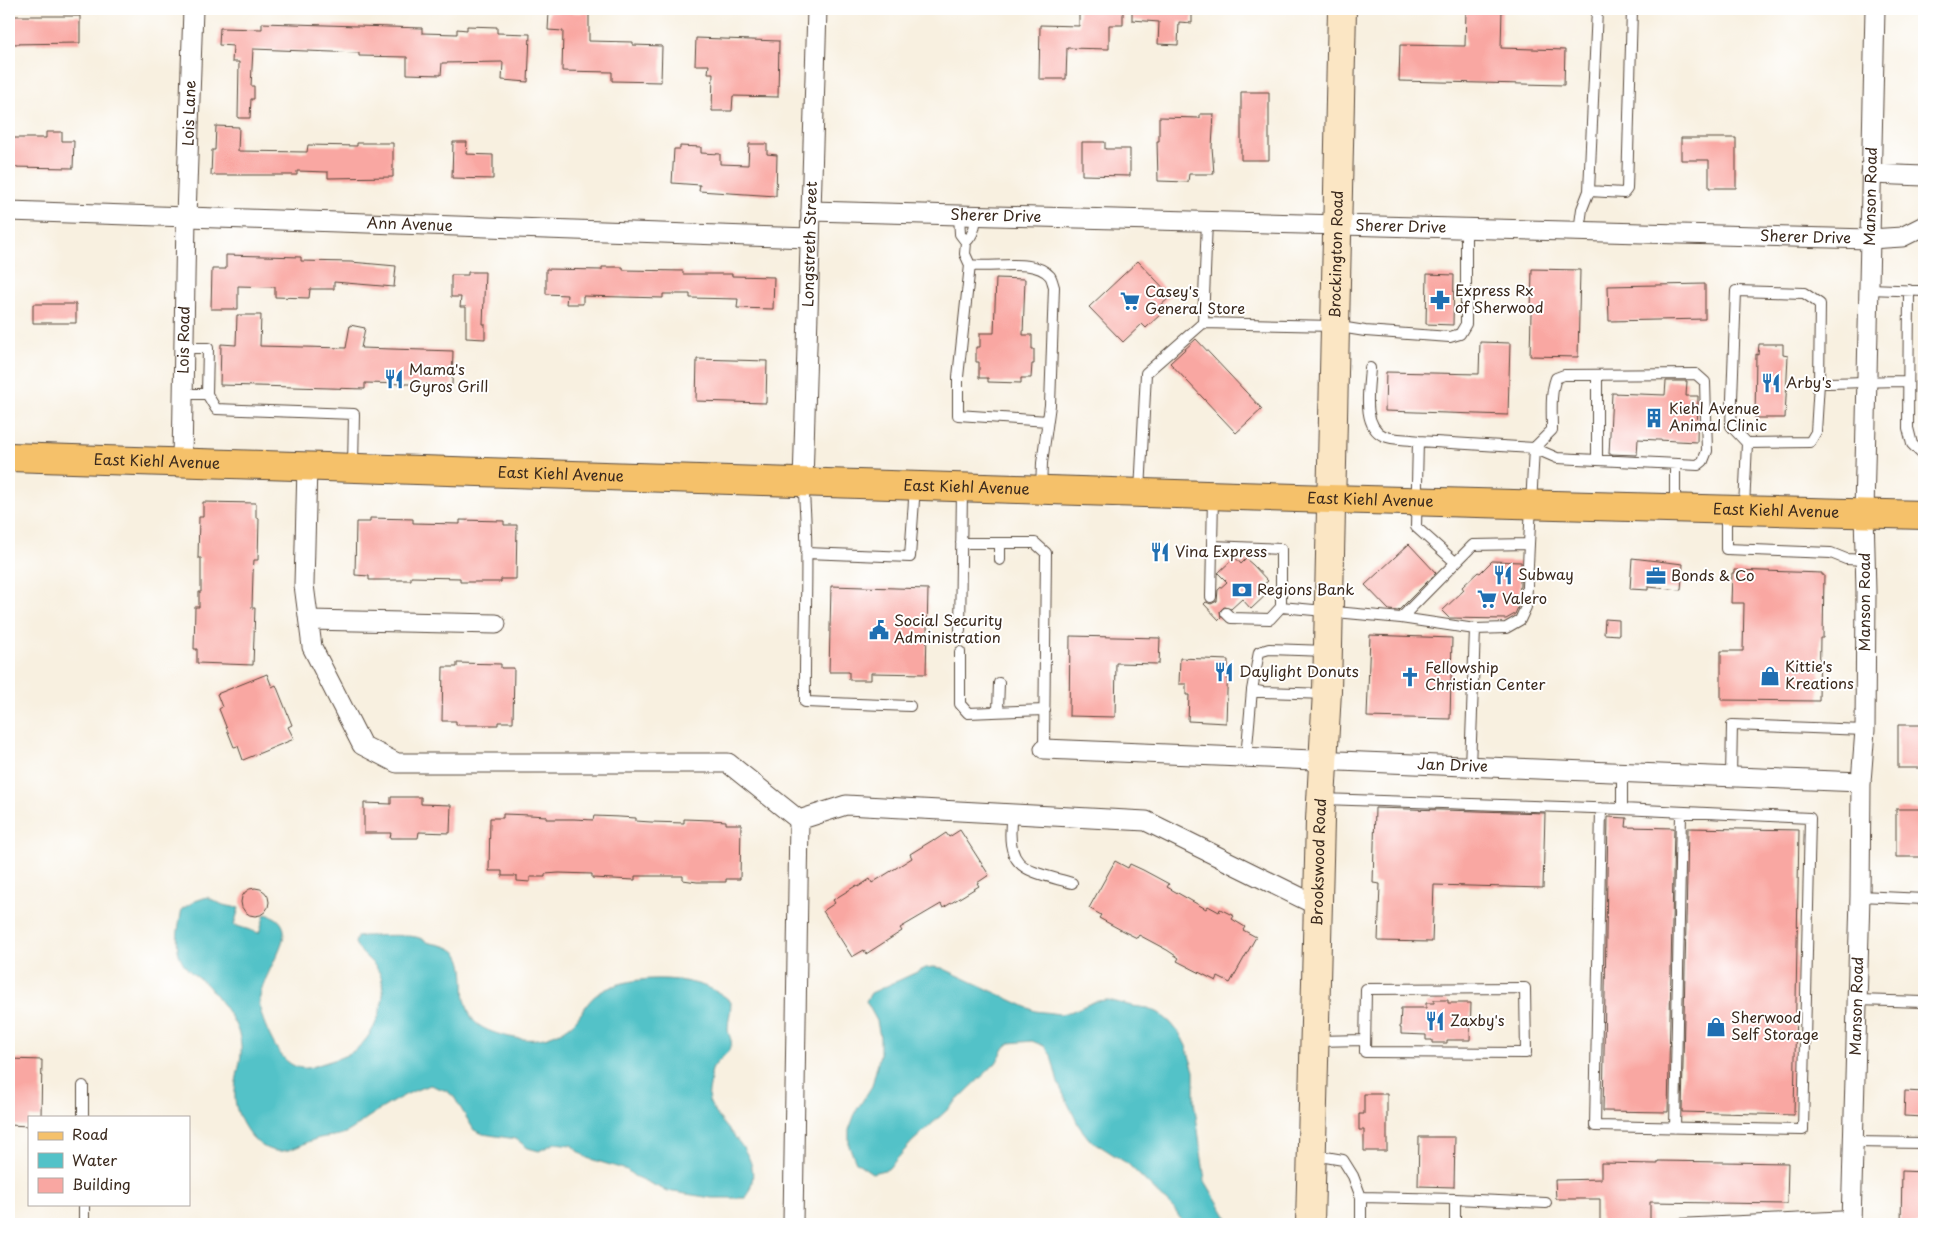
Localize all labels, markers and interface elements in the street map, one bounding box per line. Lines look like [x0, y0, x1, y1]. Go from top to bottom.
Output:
street label: Lois Lane [175, 80, 201, 146]
street label: Manson Road [1857, 147, 1882, 246]
street label: Longstreth Street [795, 181, 822, 307]
street label: Brockington Road [1322, 190, 1348, 319]
street label: Sherer Drive [950, 202, 1042, 227]
street label: Ann Avenue [366, 210, 453, 236]
street label: Sherer Drive [1355, 212, 1447, 238]
street label: Sherer Drive [1760, 223, 1852, 248]
place label: Express Rx of Sherwood [1455, 278, 1544, 318]
place label: Casey's General Store [1145, 279, 1245, 319]
pharmacy icon: Express Rx of Sherwood [1429, 289, 1451, 311]
supermarket icon: Casey's General Store [1119, 290, 1141, 312]
street label: Lois Road [170, 306, 195, 374]
place label: Mama's Gyros Grill [409, 357, 488, 397]
restaurant icon: Mama's Gyros Grill [383, 368, 405, 390]
place label: Arby's [1786, 370, 1832, 393]
restaurant icon: Arby's [1760, 372, 1782, 394]
place label: Kiehl Avenue Animal Clinic [1669, 396, 1767, 436]
building icon: Kiehl Avenue Animal Clinic [1643, 407, 1665, 429]
street label: East Kiehl Avenue [93, 447, 220, 474]
street label: East Kiehl Avenue [497, 460, 624, 487]
street label: East Kiehl Avenue [903, 472, 1030, 499]
street label: East Kiehl Avenue [1307, 485, 1434, 512]
street label: East Kiehl Avenue [1713, 496, 1840, 523]
place label: Vina Express [1175, 539, 1267, 562]
restaurant icon: Vina Express [1149, 541, 1171, 563]
street label: Manson Road [1852, 553, 1875, 651]
place label: Subway [1518, 562, 1574, 585]
place label: Bonds & Co [1671, 563, 1755, 586]
restaurant icon: Subway [1492, 564, 1514, 586]
office icon: Bonds & Co [1645, 565, 1667, 587]
place label: Regions Bank [1257, 577, 1354, 600]
bank icon: Regions Bank [1231, 579, 1253, 601]
place label: Valero [1502, 586, 1547, 609]
supermarket icon: Valero [1476, 588, 1498, 610]
place label: Social Security Administration [894, 608, 1003, 648]
public building icon: Social Security Administration [868, 619, 890, 641]
place label: Kittie's Kreations [1785, 654, 1854, 694]
place label: Fellowship Christian Center [1425, 655, 1545, 695]
place label: Daylight Donuts [1239, 659, 1359, 682]
restaurant icon: Daylight Donuts [1213, 661, 1235, 683]
shop icon: Kittie's Kreations [1759, 665, 1781, 687]
church icon: Fellowship Christian Center [1399, 666, 1421, 688]
street label: Jan Drive [1417, 751, 1489, 777]
street label: Brookswood Road [1304, 797, 1331, 926]
street label: Manson Road [1843, 956, 1868, 1056]
place label: Sherwood Self Storage [1731, 1005, 1819, 1045]
place label: Zaxby's [1450, 1008, 1505, 1031]
restaurant icon: Zaxby's [1424, 1010, 1446, 1032]
shop icon: Sherwood Self Storage [1705, 1016, 1727, 1038]
legend [28, 1116, 190, 1206]
text: Road [72, 1122, 108, 1145]
text: Water [72, 1148, 117, 1171]
text: Building [72, 1172, 131, 1195]

